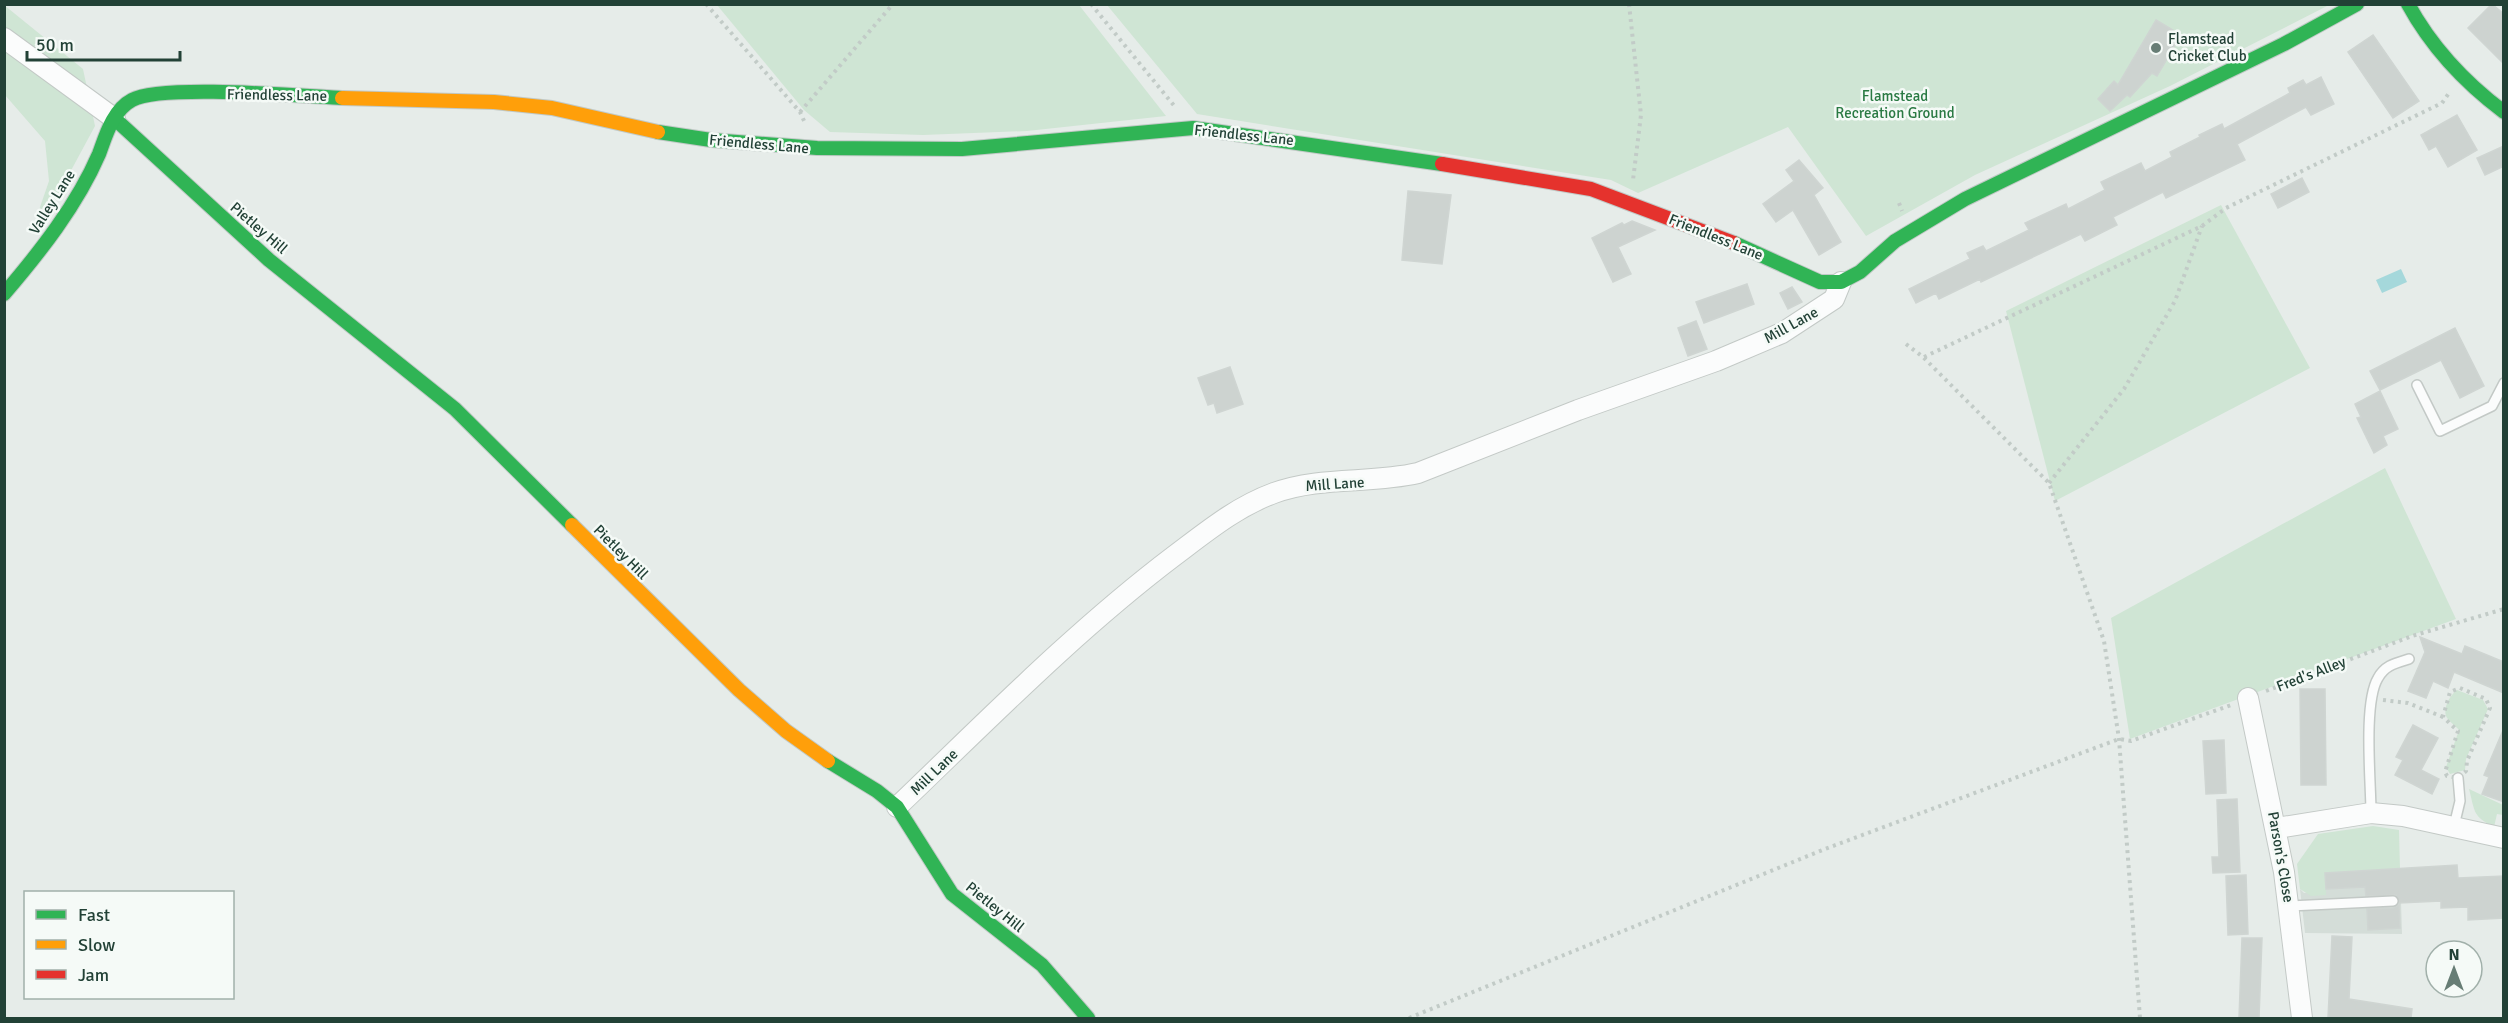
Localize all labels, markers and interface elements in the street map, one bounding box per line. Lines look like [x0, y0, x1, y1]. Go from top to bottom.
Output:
scale bar [27, 24, 180, 62]
place label: Flamstead Cricket Club [2168, 30, 2247, 65]
text: 50 m [36, 34, 74, 56]
marker: Flamstead Cricket Club [2149, 41, 2163, 55]
street label: Friendless Lane [227, 85, 327, 105]
park label: Flamstead Recreation Ground [1835, 87, 1955, 122]
street label: Friendless Lane [1193, 121, 1295, 149]
street label: Friendless Lane [708, 131, 810, 157]
street label: Valley Lane [25, 166, 79, 238]
street label: Pietley Hill [227, 198, 291, 258]
street label: Friendless Lane [1666, 210, 1766, 264]
street label: Mill Lane [1761, 303, 1821, 347]
street label: Mill Lane [1305, 473, 1365, 495]
street label: Pietley Hill [590, 521, 652, 583]
street label: Fred's Alley [2274, 653, 2348, 695]
street label: Mill Lane [906, 745, 962, 799]
street label: Parson's Close [2264, 810, 2298, 904]
street label: Pietley Hill [962, 878, 1028, 936]
legend [24, 891, 234, 999]
text: Fast [78, 904, 110, 926]
text: Slow [78, 934, 115, 956]
north arrow [2424, 939, 2484, 999]
text: N [2448, 945, 2460, 965]
text: Jam [78, 964, 109, 986]

